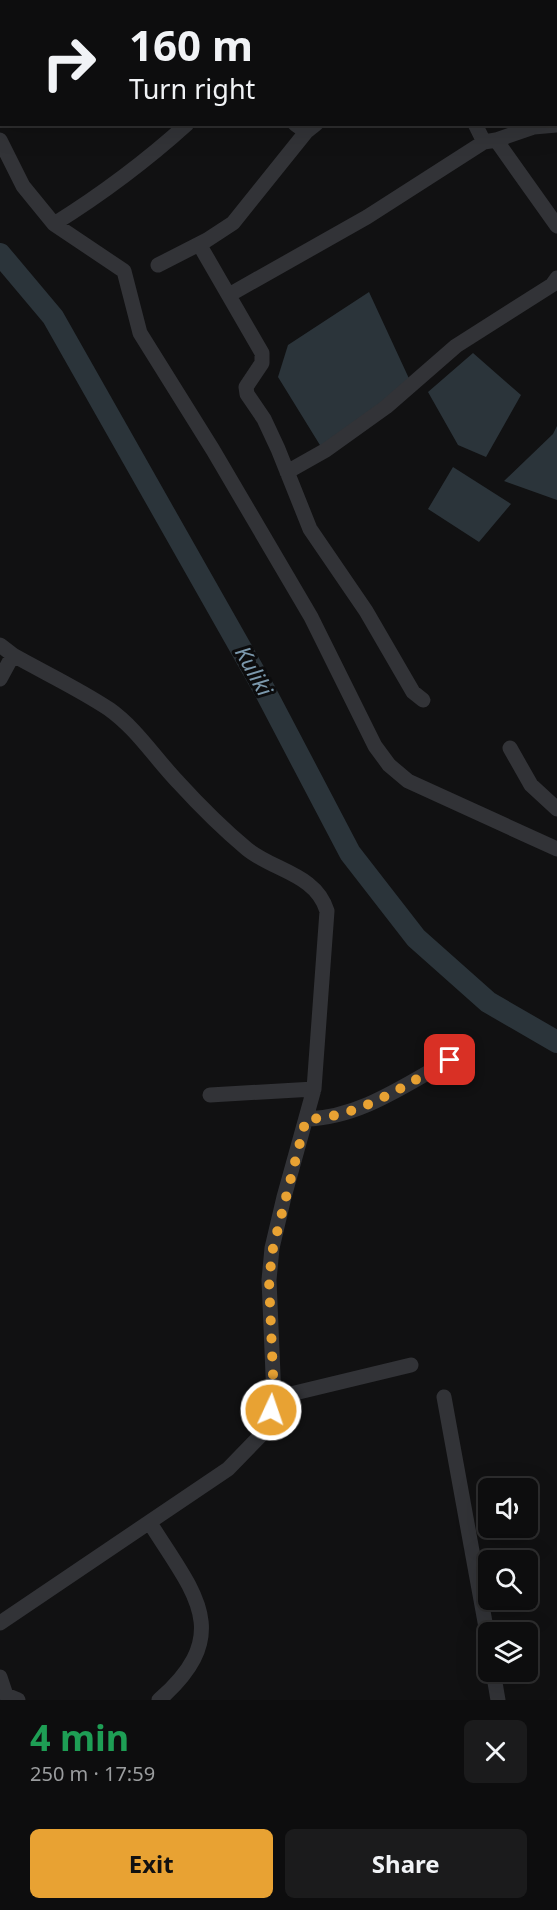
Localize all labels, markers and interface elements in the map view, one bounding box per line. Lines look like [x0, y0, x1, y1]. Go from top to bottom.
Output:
text: 160 m [129, 16, 253, 73]
icon: right [30, 24, 108, 102]
text: Turn right [129, 70, 255, 107]
water label: Kuliki [229, 640, 281, 701]
pin [424, 1034, 475, 1085]
icon: arrive [433, 1043, 466, 1076]
position arrow [239, 1378, 303, 1442]
map controls [478, 1478, 538, 1682]
button: sound [478, 1478, 538, 1538]
button: search [478, 1550, 538, 1610]
button: layers [478, 1622, 538, 1682]
text: 4 min [30, 1713, 129, 1762]
button: close [464, 1720, 527, 1783]
text: 250 m · 17:59 [30, 1760, 155, 1787]
button: Exit [30, 1829, 273, 1898]
button: Share [285, 1829, 527, 1898]

